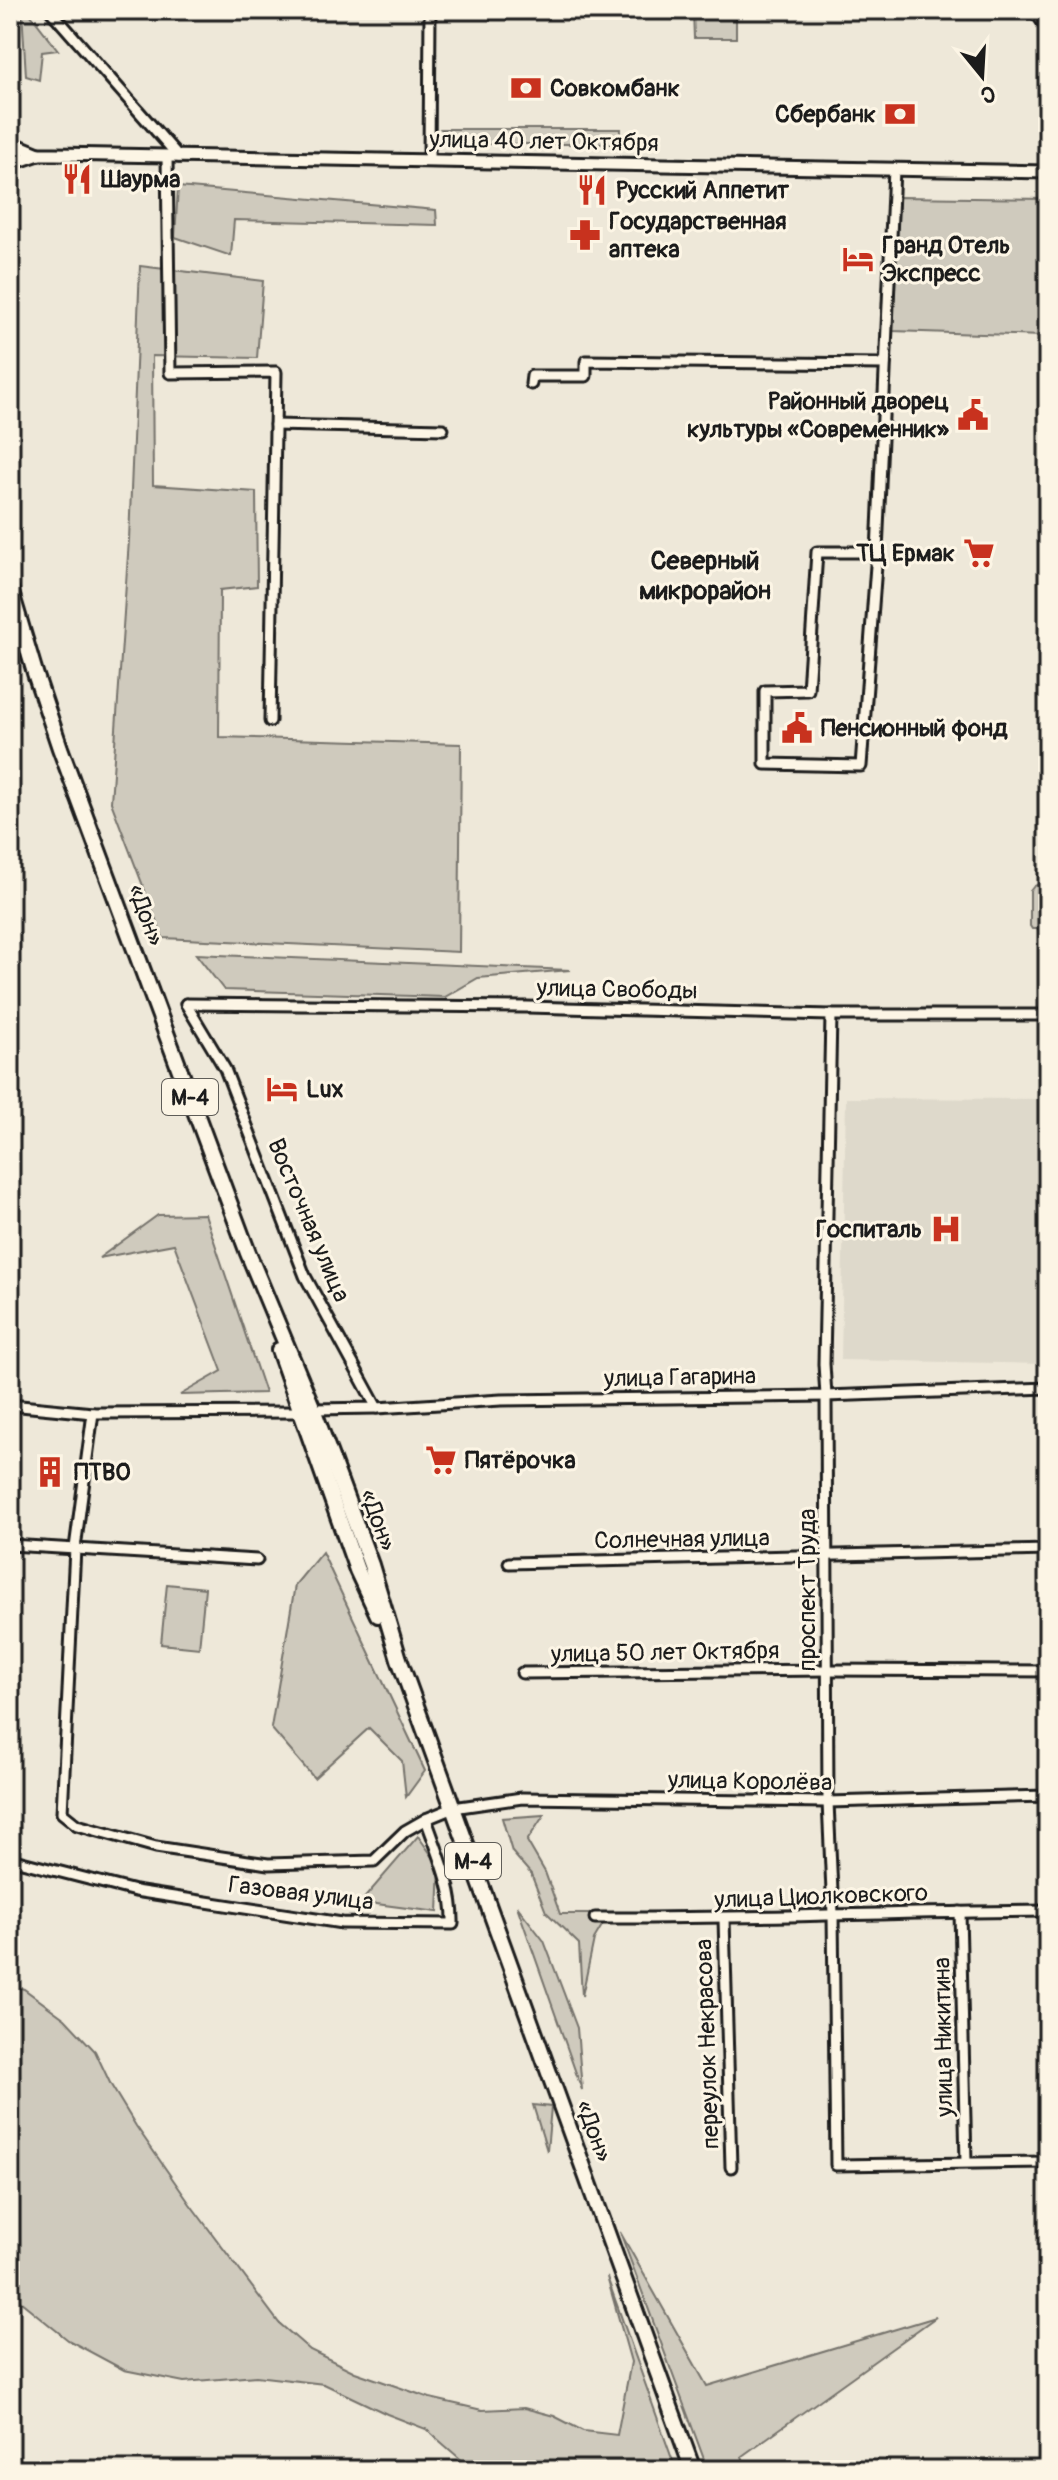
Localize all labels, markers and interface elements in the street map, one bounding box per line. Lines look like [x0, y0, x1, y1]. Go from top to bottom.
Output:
north arrow [942, 36, 1022, 116]
bank icon: Совкомбанк [509, 71, 543, 105]
place label: Совкомбанк [550, 74, 680, 103]
text: С [977, 79, 999, 110]
bank icon: Сбербанк [883, 97, 917, 131]
place label: Сбербанк [775, 100, 876, 129]
street label: улица 40 лет Октября [428, 125, 659, 158]
restaurant icon: Шаурма [60, 162, 94, 196]
place label: Шаурма [100, 165, 180, 194]
restaurant icon: Русский Аппетит [575, 173, 609, 207]
place label: Русский Аппетит [616, 176, 790, 205]
place label: Государственная аптека [609, 207, 786, 264]
pharmacy icon: Государственная аптека [568, 218, 602, 252]
place label: Гранд Отель Экспресс [882, 231, 1010, 288]
hotel icon: Гранд Отель Экспресс [841, 242, 875, 276]
place label: Районный дворец культуры «Современник» [687, 387, 950, 444]
public building icon: Районный дворец культуры «Современник» [956, 398, 990, 432]
supermarket icon: ТЦ Ермак [962, 536, 996, 570]
place label: ТЦ Ермак [855, 539, 955, 568]
district label: Северный микрорайон [639, 545, 771, 607]
public building icon: Пенсионный фонд [780, 711, 814, 745]
place label: Пенсионный фонд [821, 714, 1008, 743]
street label: «Дон» [121, 880, 170, 950]
street label: улица Свободы [535, 974, 698, 1005]
hotel icon: Lux [265, 1072, 299, 1106]
place label: Lux [306, 1075, 344, 1104]
road number: М-4 [162, 1079, 218, 1115]
street label: Восточная улица [261, 1134, 356, 1306]
hospital icon: Госпиталь [929, 1212, 963, 1246]
place label: Госпиталь [816, 1215, 922, 1244]
street label: улица Гагарина [603, 1362, 756, 1393]
supermarket icon: Пятёрочка [424, 1443, 458, 1477]
place label: Пятёрочка [465, 1446, 576, 1475]
building icon: ПТВО [33, 1455, 67, 1489]
place label: ПТВО [74, 1458, 131, 1487]
street label: «Дон» [353, 1485, 402, 1555]
street label: проспект Труда [793, 1509, 822, 1671]
street label: Солнечная улица [594, 1523, 770, 1556]
street label: улица 50 лет Октября [549, 1636, 780, 1669]
street label: улица Королёва [667, 1766, 832, 1797]
road number: М-4 [445, 1843, 501, 1879]
street label: Газовая улица [227, 1870, 375, 1917]
street label: улица Циолковского [713, 1878, 928, 1915]
street label: переулок Некрасова [689, 1938, 726, 2150]
street label: улица Никитина [928, 1957, 959, 2118]
street label: «Дон» [569, 2096, 618, 2166]

